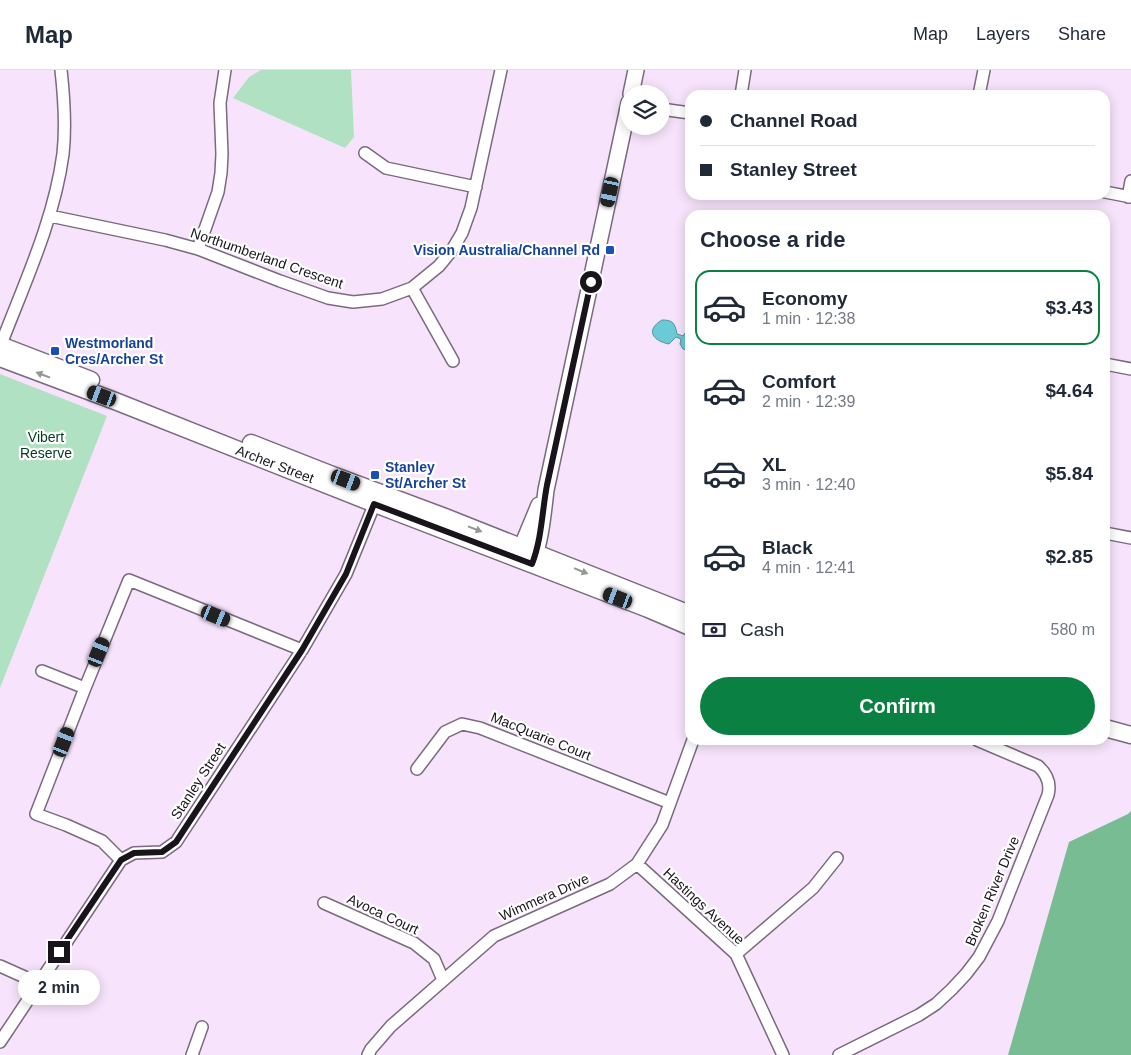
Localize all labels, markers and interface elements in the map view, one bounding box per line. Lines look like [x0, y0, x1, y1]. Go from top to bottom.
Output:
text: Map [25, 21, 73, 48]
text: Map [913, 24, 948, 44]
text: Layers [976, 24, 1030, 44]
text: Share [1058, 24, 1106, 44]
map controls [620, 85, 670, 135]
button: layers [620, 85, 670, 135]
text: Channel Road [730, 110, 858, 131]
text: Stanley Street [730, 159, 857, 180]
car [599, 176, 620, 208]
street label: Northumberland Crescent [189, 224, 345, 292]
text: Choose a ride [700, 227, 845, 252]
place label: Vision Australia/Channel Rd [413, 242, 600, 258]
marker: Vision Australia/Channel Rd [604, 244, 616, 256]
route start [580, 271, 602, 293]
icon: car [702, 285, 747, 330]
text: Economy [762, 288, 848, 309]
text: $3.43 [1045, 297, 1093, 318]
text: 1 min · 12:38 [762, 310, 855, 327]
place label: Westmorland Cres/Archer St [65, 335, 163, 367]
marker: Westmorland Cres/Archer St [49, 345, 61, 357]
icon: car [702, 368, 747, 413]
one-way arrow [35, 370, 50, 378]
text: Comfort [762, 371, 836, 392]
text: $4.64 [1045, 380, 1093, 401]
car [85, 384, 118, 408]
text: 2 min · 12:39 [762, 393, 855, 410]
park label: Vibert Reserve [20, 429, 72, 461]
street label: Archer Street [234, 442, 316, 486]
icon: car [702, 451, 747, 496]
text: XL [762, 454, 786, 475]
place label: Stanley St/Archer St [385, 459, 466, 491]
text: $5.84 [1045, 463, 1093, 484]
car [329, 468, 362, 492]
marker: Stanley St/Archer St [369, 469, 381, 481]
text: 3 min · 12:40 [762, 476, 855, 493]
one-way arrow [468, 525, 483, 533]
icon: car [702, 534, 747, 579]
text: Black [762, 537, 813, 558]
text: $2.85 [1045, 546, 1093, 567]
text: 4 min · 12:41 [762, 559, 855, 576]
one-way arrow [574, 567, 589, 575]
car [601, 586, 634, 610]
car [199, 603, 232, 629]
icon: cash [700, 616, 728, 644]
text: Cash [740, 619, 784, 640]
text: 580 m [1051, 621, 1095, 638]
car [86, 635, 111, 669]
button: Confirm [700, 677, 1095, 735]
street label: MacQuarie Court [489, 709, 594, 763]
car [51, 725, 76, 759]
street label: Stanley Street [167, 740, 229, 822]
street label: Broken River Drive [962, 834, 1022, 948]
street label: Hastings Avenue [660, 864, 748, 948]
street label: Wimmera Drive [497, 870, 591, 924]
street label: Avoca Court [345, 891, 421, 938]
route end [48, 941, 70, 963]
callout: 2 min [18, 970, 100, 1004]
text: 2 min [38, 979, 80, 996]

